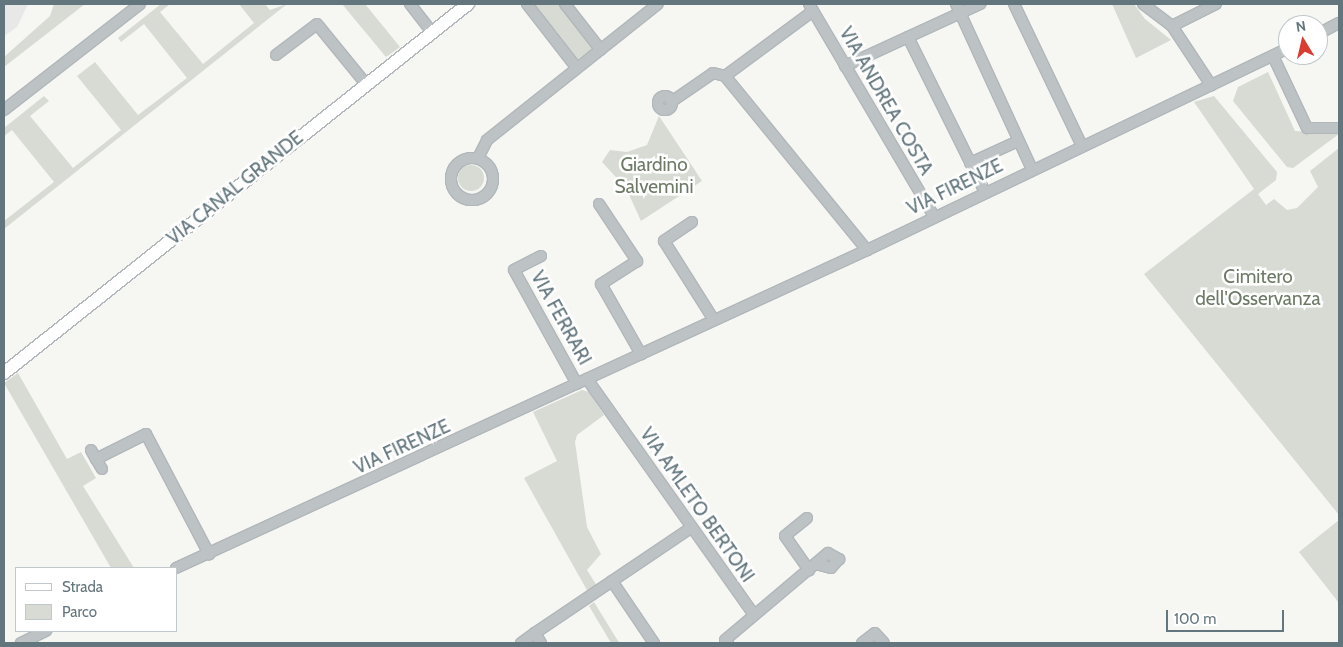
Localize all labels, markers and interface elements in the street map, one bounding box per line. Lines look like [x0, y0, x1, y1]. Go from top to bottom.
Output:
north arrow [1278, 15, 1328, 65]
text: N [1295, 17, 1307, 36]
street label: VIA ANDREA COSTA [834, 23, 938, 179]
street label: VIA CANAL GRANDE [162, 126, 308, 250]
park label: Giardino Salvemini [615, 154, 693, 198]
street label: VIA FIRENZE [903, 154, 1007, 220]
park label: Cimitero dell'Osservanza [1195, 266, 1321, 310]
street label: VIA FERRARI [526, 267, 596, 369]
street label: VIA FIRENZE [350, 415, 454, 479]
street label: VIA AMLETO BERTONI [635, 423, 759, 587]
legend [15, 567, 178, 632]
text: Strada [62, 578, 103, 596]
scale bar [1168, 600, 1286, 632]
text: Parco [62, 603, 97, 621]
text: 100 m [1174, 610, 1216, 628]

